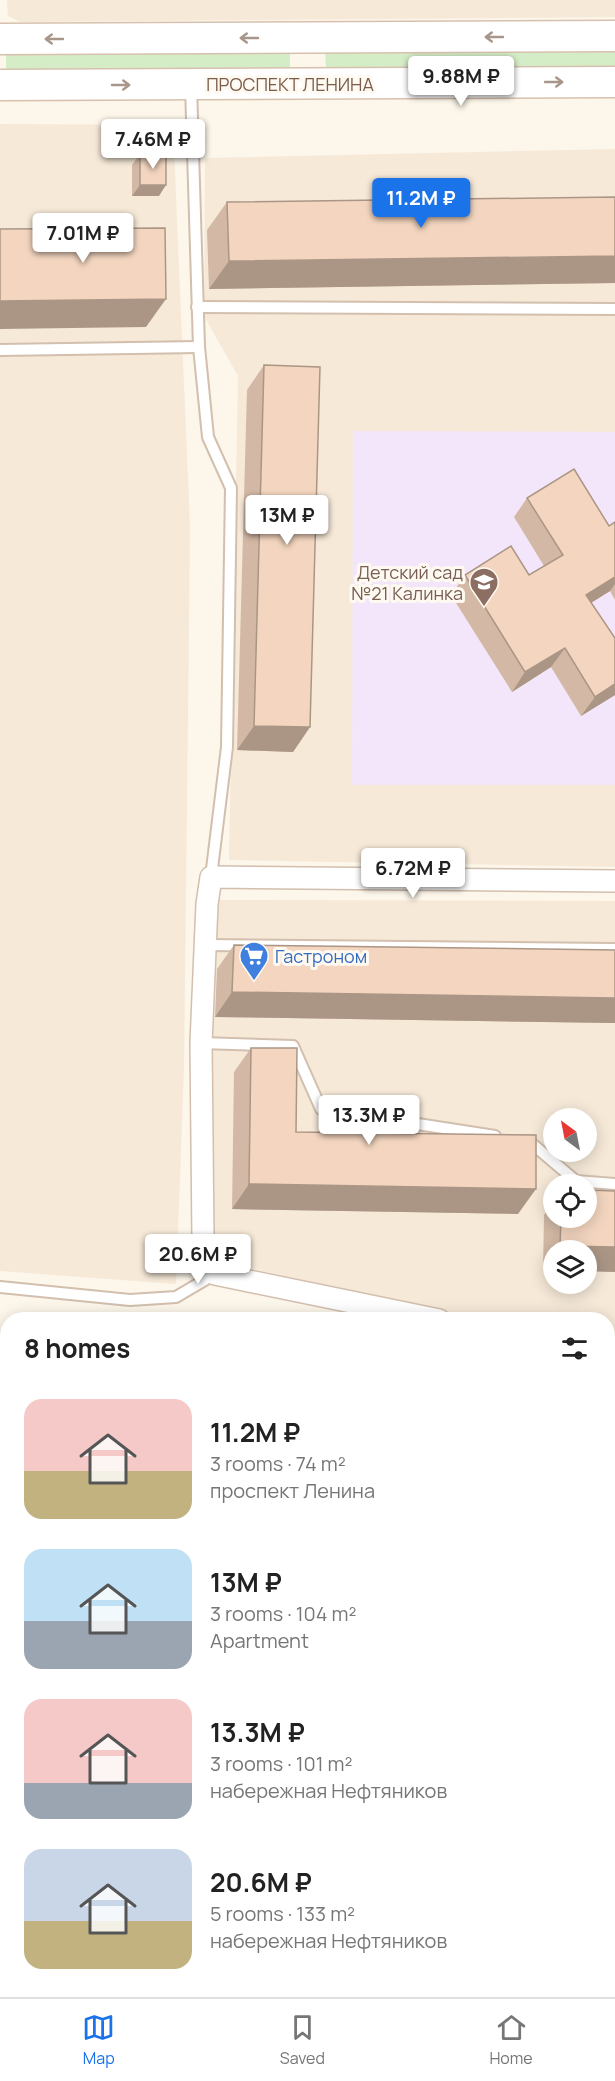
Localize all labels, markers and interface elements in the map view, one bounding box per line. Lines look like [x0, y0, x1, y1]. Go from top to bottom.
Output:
one-way arrow [484, 31, 504, 43]
one-way arrow [240, 32, 260, 44]
one-way arrow [45, 33, 65, 45]
pin: 9.88M ₽ [406, 56, 516, 107]
text: 9.88M ₽ [422, 62, 500, 89]
street label: ПРОСПЕКТ ЛЕНИНА [206, 72, 374, 96]
one-way arrow [543, 76, 563, 88]
one-way arrow [111, 79, 131, 91]
pin: 7.46M ₽ [98, 119, 208, 170]
text: 7.46M ₽ [115, 125, 191, 152]
pin: 11.2M ₽ [366, 178, 476, 229]
text: 11.2M ₽ [386, 184, 456, 211]
pin: 7.01M ₽ [28, 213, 138, 264]
text: 7.01M ₽ [46, 219, 120, 246]
pin: 13M ₽ [245, 495, 329, 546]
text: 13M ₽ [259, 501, 315, 528]
place label: Детский сад №21 Калинка [351, 560, 463, 605]
school or university icon: Детский сад №21 Калинка [468, 566, 500, 608]
pin: 6.72M ₽ [358, 848, 468, 899]
text: 6.72M ₽ [375, 854, 451, 881]
supermarket icon: Гастроном [238, 940, 270, 982]
place label: Гастроном [275, 944, 367, 968]
pin: 13.3M ₽ [314, 1095, 424, 1146]
text: 13.3M ₽ [333, 1101, 405, 1128]
north arrow [543, 1108, 597, 1162]
map controls [543, 1108, 597, 1294]
button: locate [543, 1174, 597, 1228]
pin: 20.6M ₽ [143, 1234, 253, 1285]
text: 20.6M ₽ [159, 1240, 237, 1267]
button: layers [543, 1240, 597, 1294]
text: 8 homes [24, 1330, 130, 1366]
icon: filters [558, 1332, 591, 1365]
text: 11.2M ₽ [210, 1414, 300, 1450]
icon: home [72, 1423, 144, 1495]
text: 3 rooms · 74 m² [210, 1450, 346, 1477]
text: проспект Ленина [210, 1477, 375, 1504]
text: 13M ₽ [210, 1564, 282, 1600]
icon: home [72, 1573, 144, 1645]
text: 3 rooms · 104 m² [210, 1600, 356, 1627]
text: Apartment [210, 1627, 309, 1654]
text: 13.3M ₽ [210, 1714, 305, 1750]
icon: home [72, 1723, 144, 1795]
text: 3 rooms · 101 m² [210, 1750, 352, 1777]
text: набережная Нефтяников [210, 1777, 447, 1804]
text: 20.6M ₽ [210, 1864, 312, 1900]
icon: home [72, 1873, 144, 1945]
text: 5 rooms · 133 m² [210, 1900, 355, 1927]
text: набережная Нефтяников [210, 1927, 447, 1954]
tab: Map [82, 2011, 115, 2069]
tab: Saved [280, 2011, 325, 2069]
tab: Home [489, 2011, 533, 2069]

